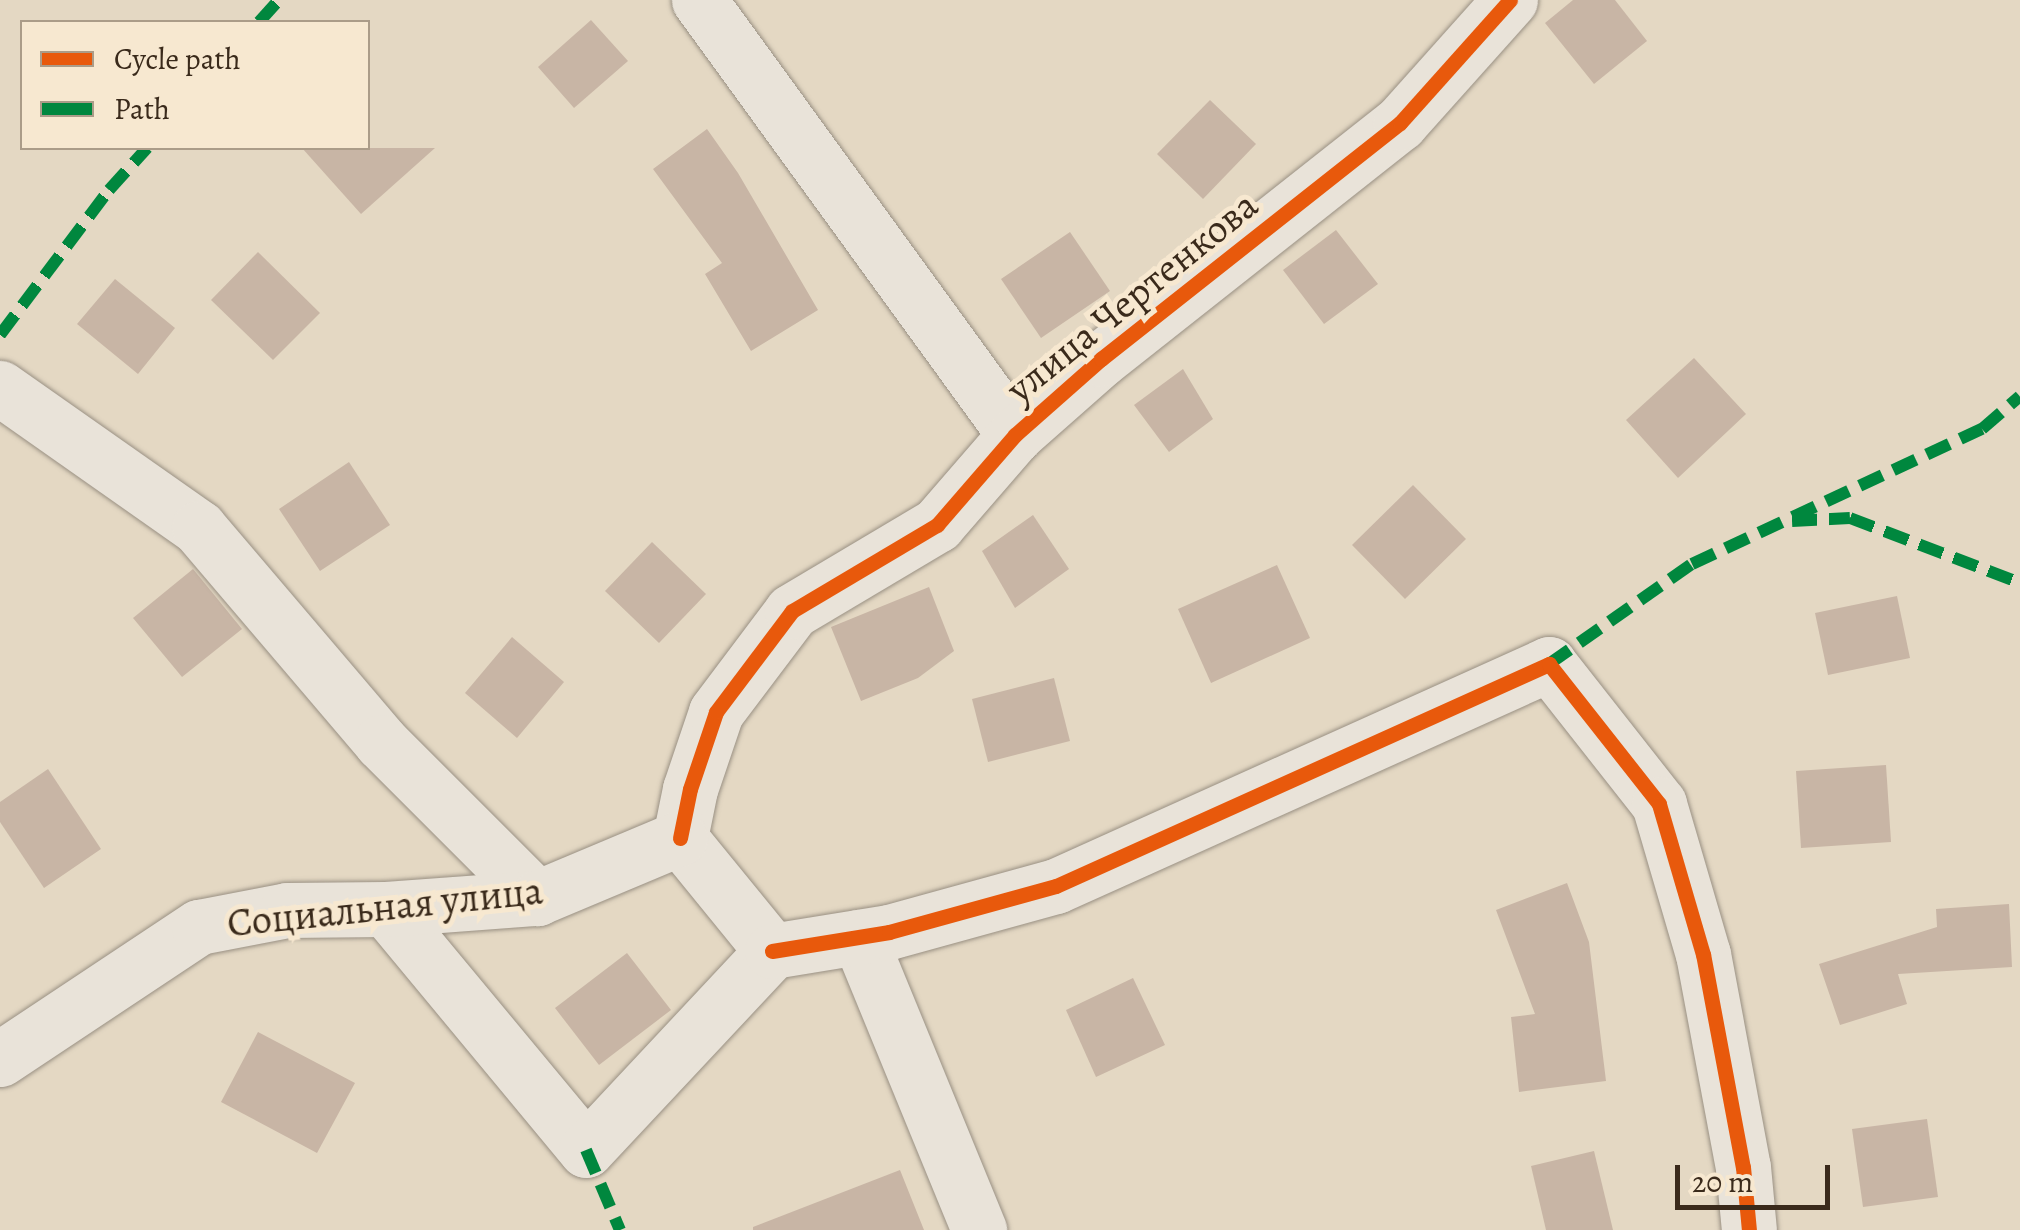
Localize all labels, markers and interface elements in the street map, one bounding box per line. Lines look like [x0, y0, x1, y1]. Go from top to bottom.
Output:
legend [20, 20, 370, 150]
text: Cycle path [114, 39, 241, 79]
text: Path [114, 89, 170, 129]
street label: улица Чертенкова [997, 181, 1267, 413]
street label: Социальная улица [225, 867, 545, 947]
scale bar [1680, 1145, 1835, 1207]
text: 20 m [1692, 1162, 1753, 1202]

